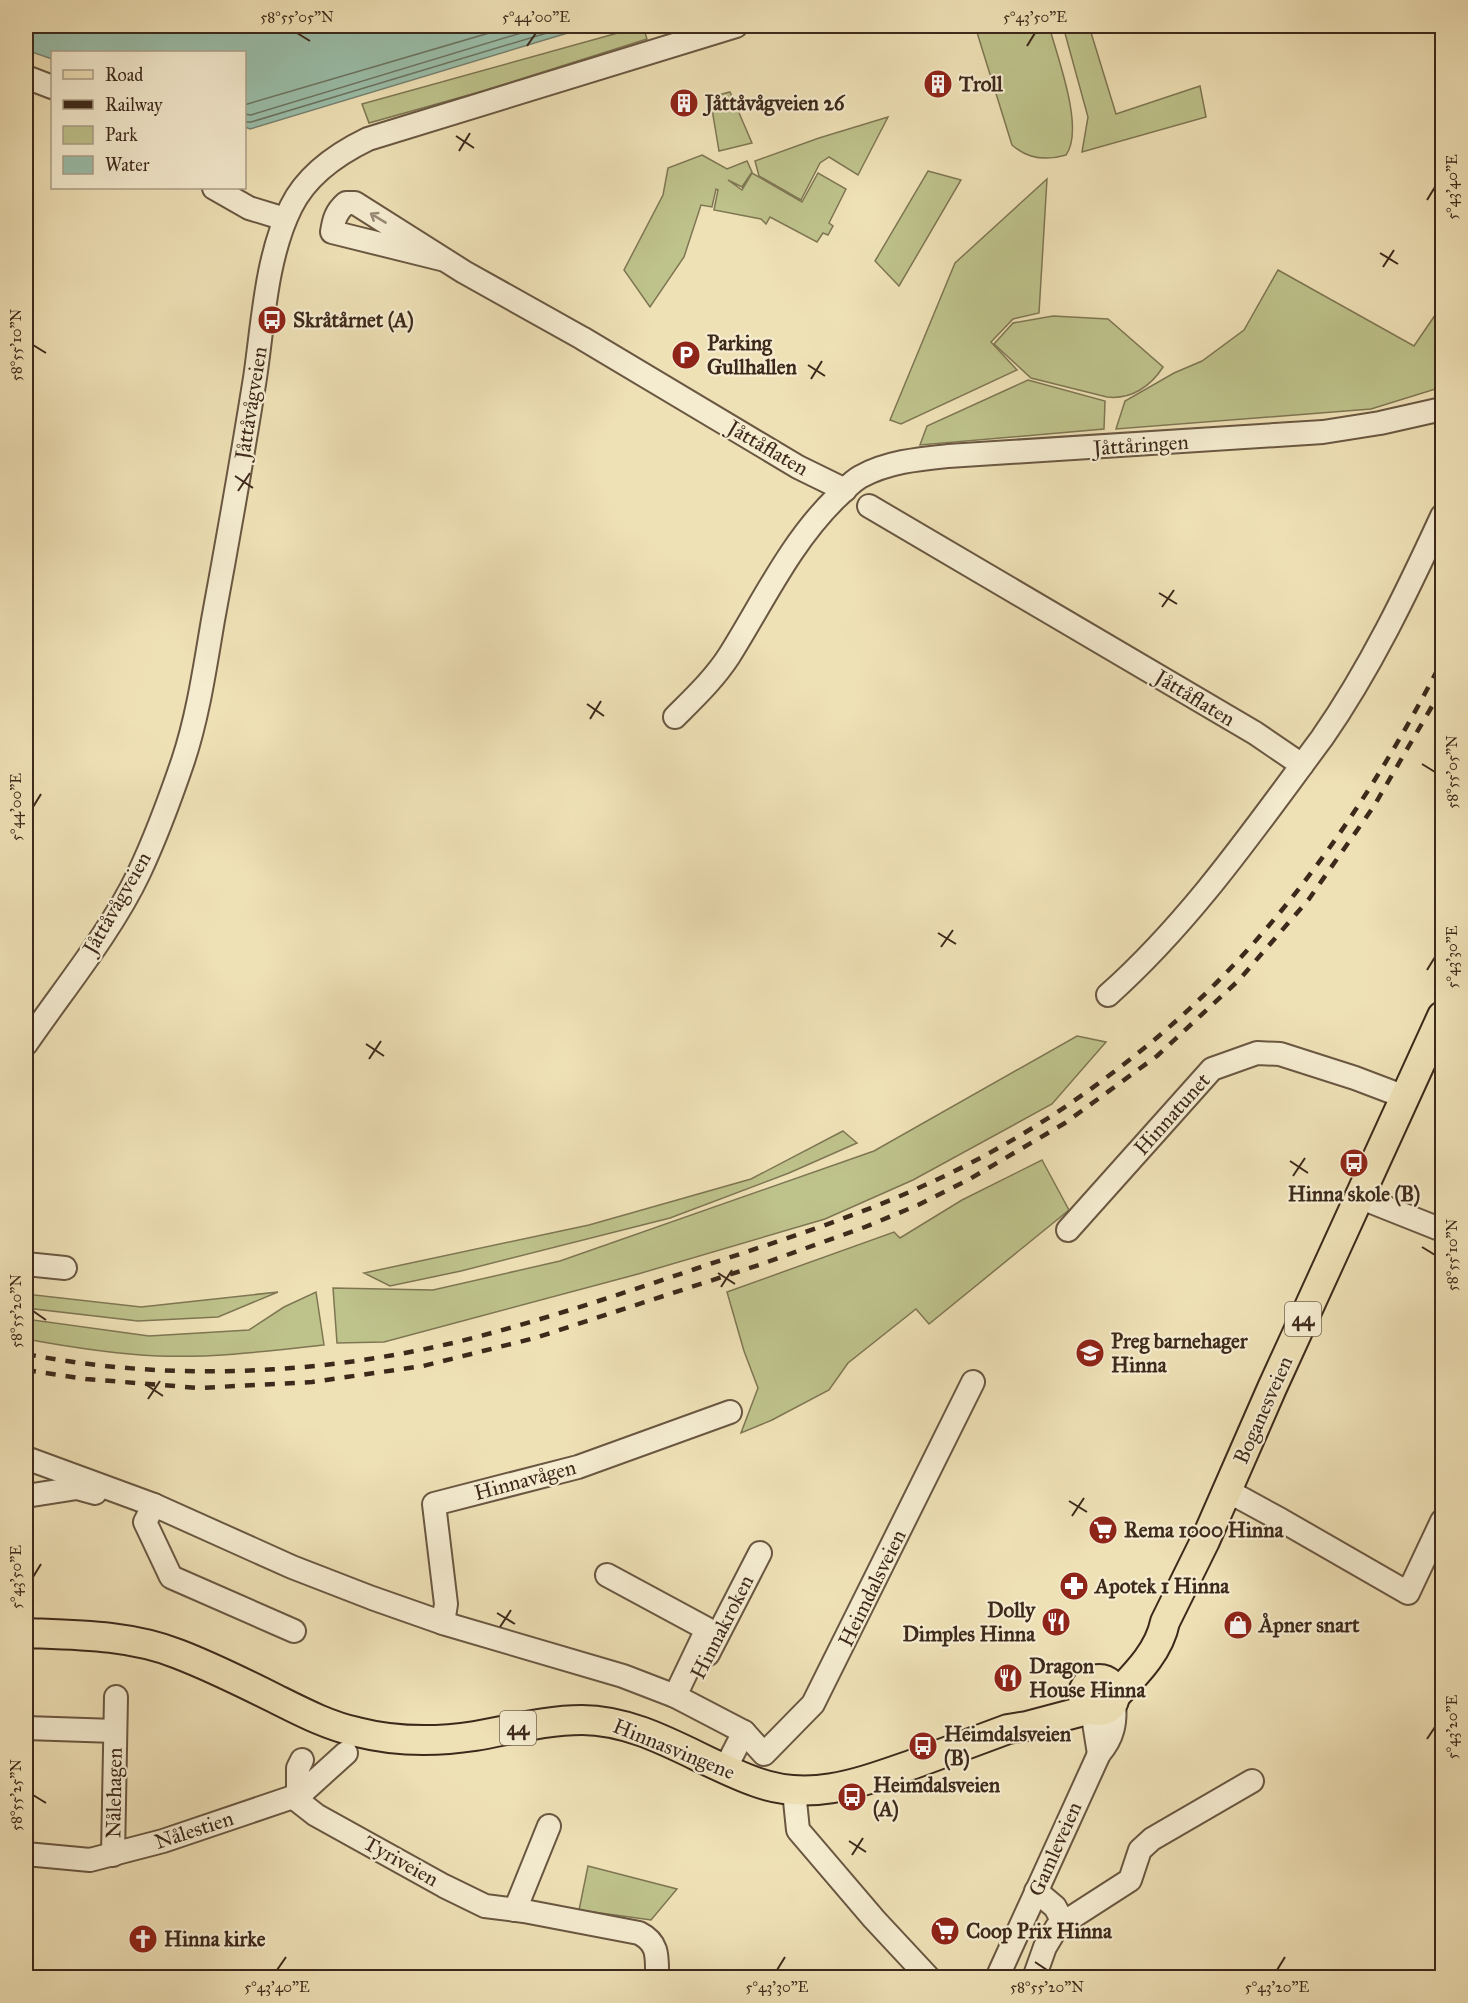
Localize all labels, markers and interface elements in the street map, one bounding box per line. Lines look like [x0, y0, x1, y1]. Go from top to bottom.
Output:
text: 58°55'05"N [260, 8, 334, 26]
text: 5°44'00"E [502, 8, 570, 26]
text: 5°43'50"E [1003, 8, 1067, 26]
legend [51, 51, 246, 189]
text: Road [105, 64, 143, 86]
building icon: Troll [922, 68, 954, 100]
place label: Troll [958, 71, 1004, 97]
building icon: Jåttåvågveien 26 [668, 87, 700, 119]
place label: Jåttåvågveien 26 [702, 90, 846, 117]
text: Railway [105, 94, 163, 116]
text: Park [105, 124, 138, 146]
text: Water [105, 154, 150, 176]
text: 5°43'40"E [1443, 154, 1461, 220]
one-way arrow [370, 211, 387, 223]
bus stop icon: Skråtårnet (A) [256, 304, 288, 336]
place label: Skråtårnet (A) [293, 307, 414, 333]
text: 58°55'10"N [7, 309, 25, 381]
place label: Parking Gullhallen [707, 330, 797, 380]
parking icon: Parking Gullhallen [670, 339, 702, 371]
street label: Jåttåvågveien [229, 345, 273, 463]
street label: Jåttåflaten [721, 414, 813, 481]
street label: Jåttåringen [1090, 429, 1190, 461]
street label: Jåttåflaten [1148, 663, 1240, 732]
text: 58°55'05"N [1443, 735, 1461, 809]
text: 5°44'00"E [7, 773, 25, 841]
street label: Jåttåvågveien [76, 847, 157, 961]
text: 5°43'30"E [1443, 925, 1461, 988]
street label: Hinnatunet [1128, 1067, 1216, 1160]
bus stop icon: Hinna skole (B) [1338, 1147, 1370, 1179]
place label: Hinna skole (B) [1288, 1181, 1420, 1207]
text: 58°55'10"N [1443, 1219, 1461, 1291]
text: 58°55'20"N [7, 1274, 25, 1348]
road number: 44 [1285, 1302, 1321, 1336]
place label: Preg barnehager Hinna [1111, 1328, 1249, 1378]
school or university icon: Preg barnehager Hinna [1074, 1337, 1106, 1369]
street label: Boganesveien [1228, 1352, 1298, 1468]
street label: Hinnavågen [471, 1454, 579, 1506]
supermarket icon: Rema 1000 Hinna [1087, 1514, 1119, 1546]
place label: Rema 1000 Hinna [1124, 1517, 1284, 1543]
street label: Heimdalsveien [832, 1525, 912, 1651]
text: 5°43'50"E [7, 1545, 25, 1609]
pharmacy icon: Apotek 1 Hinna [1058, 1570, 1090, 1602]
street label: Hinnakroken [685, 1571, 759, 1683]
place label: Apotek 1 Hinna [1093, 1573, 1230, 1599]
place label: Dolly Dimples Hinna [903, 1597, 1036, 1647]
restaurant icon: Dolly Dimples Hinna [1040, 1606, 1072, 1638]
shop icon: Åpner snart [1222, 1609, 1254, 1641]
place label: Åpner snart [1257, 1612, 1360, 1638]
place label: Dragon House Hinna [1029, 1653, 1146, 1703]
restaurant icon: Dragon House Hinna [992, 1662, 1024, 1694]
text: 5°43'20"E [1443, 1695, 1461, 1759]
road number: 44 [500, 1711, 536, 1745]
street label: Hinnasvingene [609, 1713, 739, 1785]
place label: Heimdalsveien (B) [944, 1721, 1072, 1771]
bus stop icon: Heimdalsveien (B) [907, 1730, 939, 1762]
street label: Nålehagen [100, 1747, 128, 1839]
text: 58°55'25"N [7, 1759, 25, 1831]
place label: Heimdalsveien (A) [873, 1772, 1001, 1822]
bus stop icon: Heimdalsveien (A) [836, 1781, 868, 1813]
street label: Gamleveien [1023, 1798, 1087, 1900]
street label: Nålestien [151, 1805, 237, 1855]
street label: Tyriveien [359, 1830, 443, 1892]
supermarket icon: Coop Prix Hinna [929, 1915, 961, 1947]
place label: Coop Prix Hinna [966, 1918, 1113, 1944]
church icon: Hinna kirke [127, 1923, 159, 1955]
place label: Hinna kirke [164, 1926, 266, 1952]
text: 5°43'40"E [244, 1978, 310, 1996]
text: 5°43'30"E [746, 1978, 809, 1996]
text: 58°55'20"N [1010, 1978, 1084, 1996]
text: 5°43'20"E [1245, 1978, 1309, 1996]

